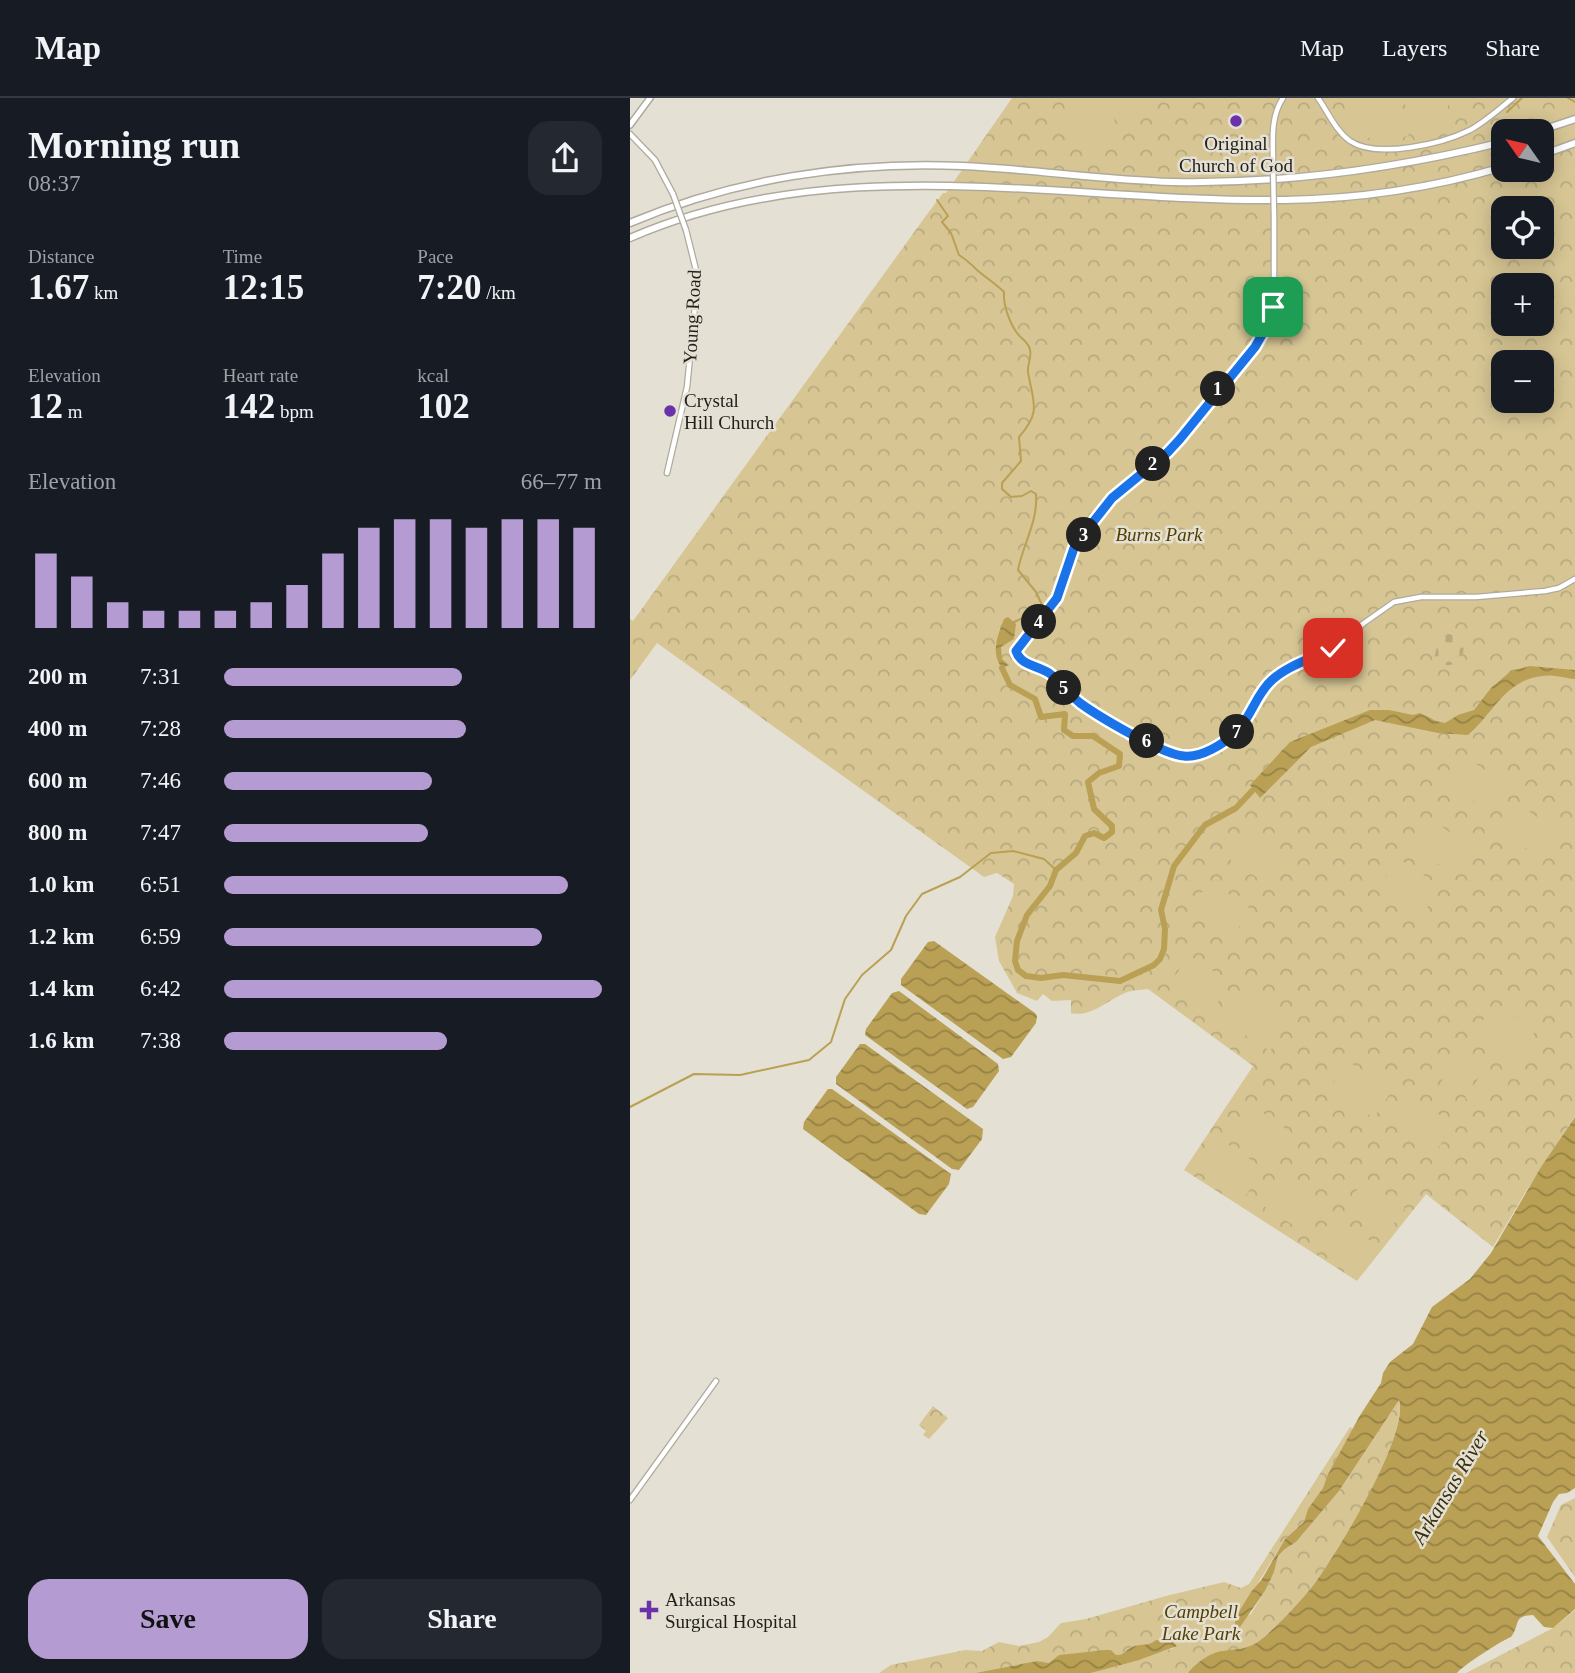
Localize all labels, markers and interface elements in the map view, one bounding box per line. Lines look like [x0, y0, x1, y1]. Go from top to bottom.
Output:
text: Map [35, 30, 101, 66]
text: Map [1300, 35, 1344, 61]
text: Layers [1382, 35, 1447, 61]
text: Share [1485, 35, 1540, 61]
marker: Original Church of God [1228, 113, 1244, 129]
north arrow [1491, 119, 1554, 182]
map controls [1491, 119, 1554, 413]
button: share [528, 121, 602, 195]
text: Morning run [28, 124, 240, 166]
place label: Original Church of God [1179, 133, 1293, 176]
text: 08:37 [28, 171, 80, 196]
button: locate [1491, 196, 1554, 259]
text: Distance [28, 246, 94, 267]
text: Time [223, 246, 262, 267]
text: Pace [417, 246, 453, 267]
text: 1.67 [28, 268, 89, 307]
text: 12:15 [223, 268, 304, 307]
text: 7:20 [417, 268, 481, 307]
street label: Young Road [679, 269, 705, 365]
button: + [1491, 273, 1554, 336]
pin [1243, 277, 1303, 337]
text: km [89, 282, 118, 303]
text: /km [481, 282, 516, 303]
icon: arrive [1254, 288, 1292, 326]
button: − [1491, 350, 1554, 413]
text: Elevation [28, 365, 101, 386]
text: Heart rate [223, 365, 298, 386]
text: kcal [417, 365, 449, 386]
pin: 1 [1200, 372, 1236, 406]
text: 1 [1213, 378, 1222, 399]
text: 12 [28, 387, 63, 426]
text: 142 [223, 387, 275, 426]
text: 102 [417, 387, 470, 426]
place label: Crystal Hill Church [684, 390, 775, 433]
text: m [63, 401, 83, 422]
text: bpm [275, 401, 314, 422]
marker: Crystal Hill Church [662, 403, 678, 419]
pin: 2 [1135, 446, 1170, 482]
text: 2 [1148, 453, 1157, 474]
text: Elevation [28, 469, 116, 494]
text: 66–77 m [521, 469, 602, 494]
pin: 3 [1066, 518, 1102, 552]
text: 3 [1079, 524, 1088, 545]
park label: Burns Park [1115, 524, 1203, 545]
pin: 4 [1022, 604, 1056, 640]
text: 4 [1034, 611, 1043, 632]
pin [1303, 618, 1363, 678]
icon: check [1314, 629, 1352, 667]
text: 200 m [28, 664, 87, 689]
text: 7:31 [140, 664, 181, 689]
pin: 5 [1046, 670, 1082, 706]
text: 5 [1059, 677, 1068, 698]
pin: 7 [1220, 714, 1254, 750]
text: 400 m [28, 716, 87, 741]
text: 7:28 [140, 716, 181, 741]
text: 7 [1232, 721, 1241, 742]
pin: 6 [1130, 724, 1164, 758]
text: 6 [1142, 730, 1151, 751]
text: 600 m [28, 768, 87, 793]
text: 7:46 [140, 768, 181, 793]
text: 800 m [28, 820, 87, 845]
text: 7:47 [140, 820, 181, 845]
text: 1.0 km [28, 872, 94, 897]
text: 6:51 [140, 872, 181, 897]
text: 1.2 km [28, 924, 94, 949]
text: 6:59 [140, 924, 181, 949]
text: 1.4 km [28, 976, 94, 1001]
text: 6:42 [140, 976, 181, 1001]
text: 1.6 km [28, 1028, 94, 1053]
text: 7:38 [140, 1028, 181, 1053]
water label: Arkansas River [1405, 1425, 1494, 1550]
button: Save [28, 1579, 308, 1659]
button: Share [322, 1579, 602, 1659]
place label: Arkansas Surgical Hospital [665, 1589, 797, 1632]
marker: Arkansas Surgical Hospital [639, 1600, 659, 1620]
park label: Campbell Lake Park [1161, 1601, 1241, 1644]

